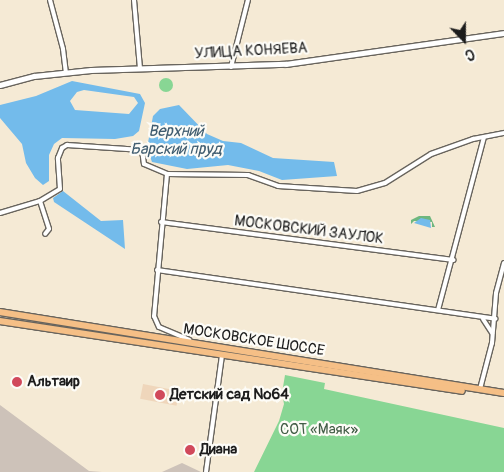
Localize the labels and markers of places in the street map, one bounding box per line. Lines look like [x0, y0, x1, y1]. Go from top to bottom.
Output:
place label: Альтаир [27, 373, 80, 391]
marker: Альтаир [11, 376, 23, 388]
place label: Детский сад №64 [170, 386, 289, 404]
marker: Детский сад №64 [154, 389, 166, 401]
place label: Диана [200, 441, 237, 459]
marker: Диана [184, 444, 196, 456]

